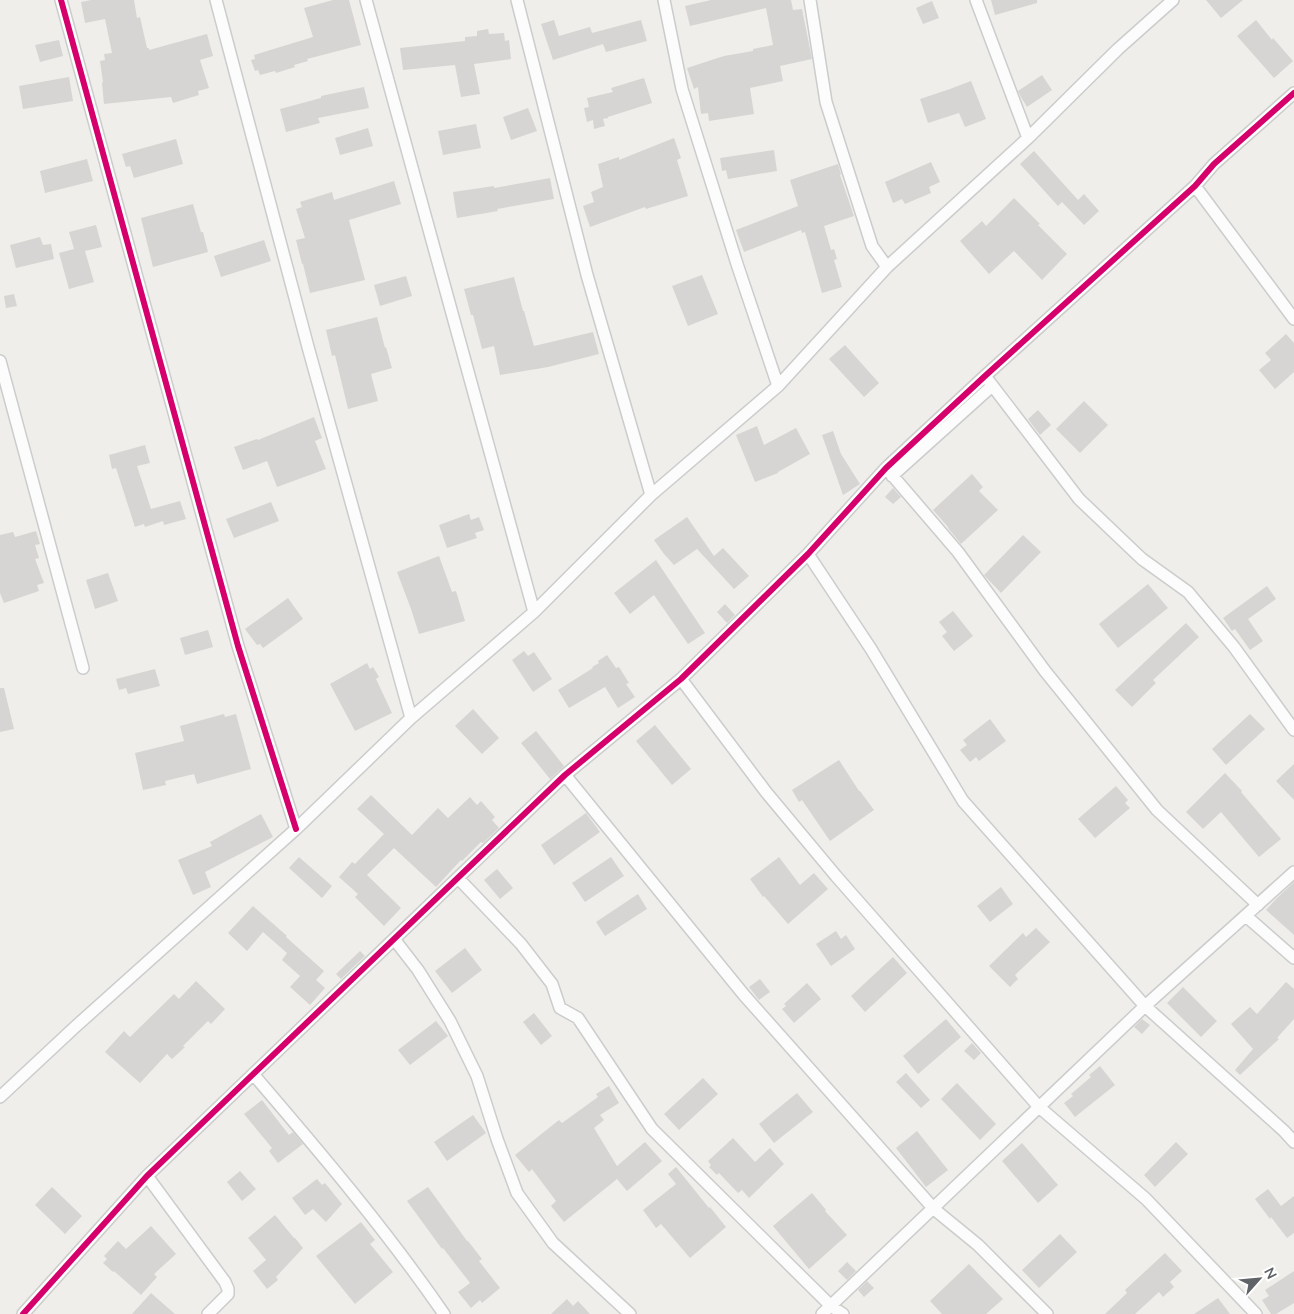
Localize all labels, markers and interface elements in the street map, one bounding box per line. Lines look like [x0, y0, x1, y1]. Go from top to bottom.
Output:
north arrow [1234, 1254, 1284, 1304]
text: N [1260, 1264, 1281, 1282]

